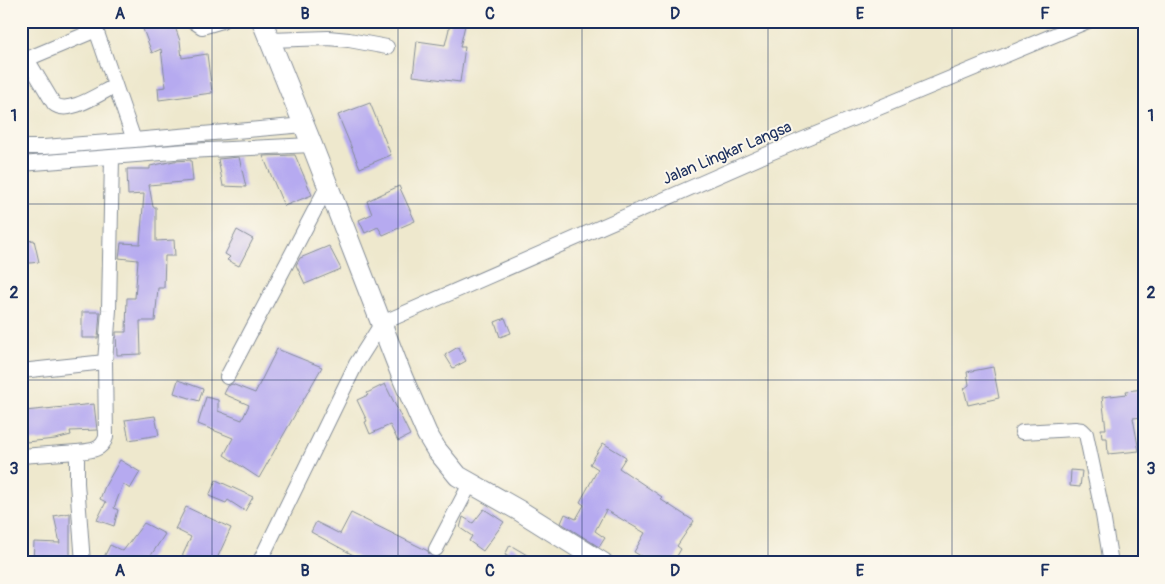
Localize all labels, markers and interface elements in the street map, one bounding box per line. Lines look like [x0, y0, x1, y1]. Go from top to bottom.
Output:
text: A [115, 4, 126, 24]
text: B [300, 4, 310, 24]
text: C [485, 4, 495, 24]
text: D [670, 4, 680, 24]
text: E [856, 4, 865, 24]
text: F [1040, 4, 1050, 24]
text: 1 [11, 106, 17, 126]
text: 1 [1148, 106, 1154, 126]
street label: Jalan Lingkar Langsa [659, 117, 795, 189]
text: 2 [10, 283, 19, 303]
text: 2 [1147, 283, 1156, 303]
text: 3 [10, 459, 19, 479]
text: 3 [1147, 459, 1156, 479]
text: A [115, 561, 126, 581]
text: B [300, 561, 310, 581]
text: C [485, 561, 495, 581]
text: D [670, 561, 680, 581]
text: E [856, 561, 865, 581]
text: F [1040, 561, 1050, 581]

